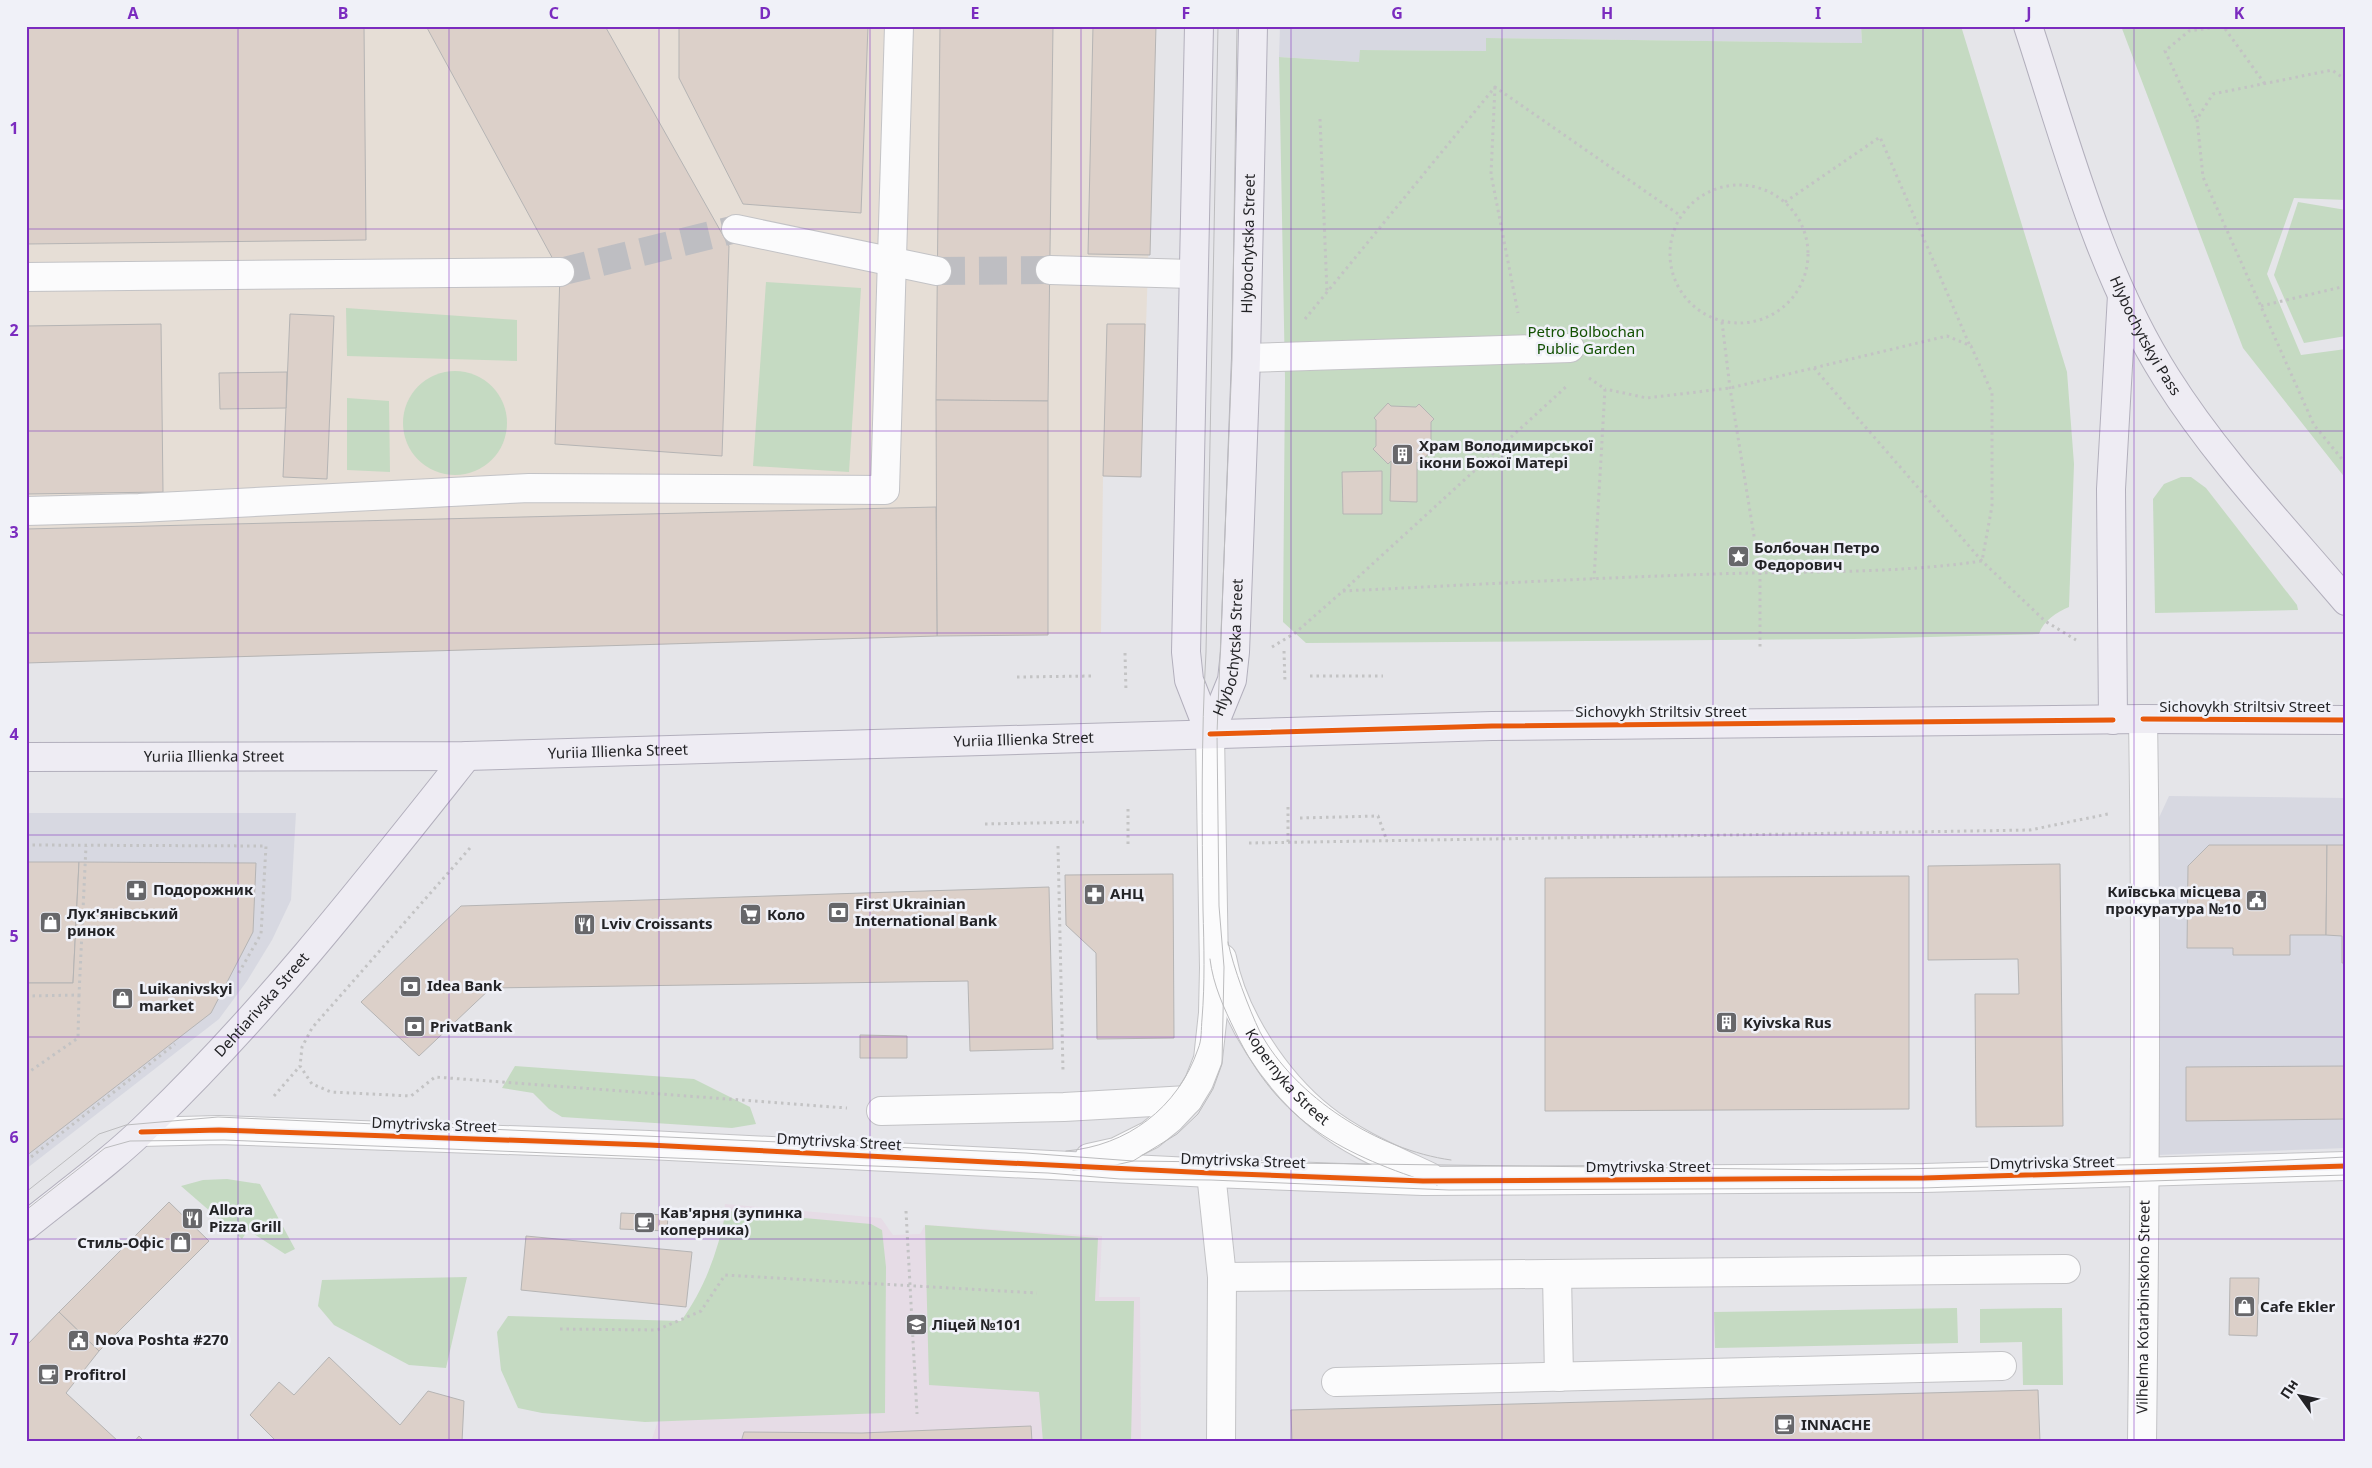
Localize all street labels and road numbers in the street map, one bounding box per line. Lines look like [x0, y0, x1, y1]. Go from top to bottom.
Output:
street label: Hlybochytska Street [1236, 173, 1259, 314]
street label: Hlybochytskyi Pass [2106, 273, 2186, 399]
street label: Hlybochytska Street [1207, 578, 1247, 719]
street label: Sichovykh Striltsiv Street [2159, 696, 2331, 716]
street label: Sichovykh Striltsiv Street [1575, 701, 1747, 721]
street label: Yuriia Illienka Street [953, 727, 1095, 751]
street label: Yuriia Illienka Street [547, 739, 689, 763]
street label: Yuriia Illienka Street [144, 745, 285, 766]
street label: Dehtiarivska Street [209, 947, 313, 1061]
street label: Kopernyka Street [1241, 1025, 1334, 1130]
street label: Dmytrivska Street [371, 1112, 497, 1136]
street label: Dmytrivska Street [776, 1128, 903, 1154]
street label: Dmytrivska Street [1180, 1148, 1306, 1172]
street label: Dmytrivska Street [1989, 1151, 2115, 1173]
street label: Dmytrivska Street [1585, 1156, 1711, 1176]
street label: Vilhelma Kotarbinskoho Street [2131, 1199, 2153, 1414]

